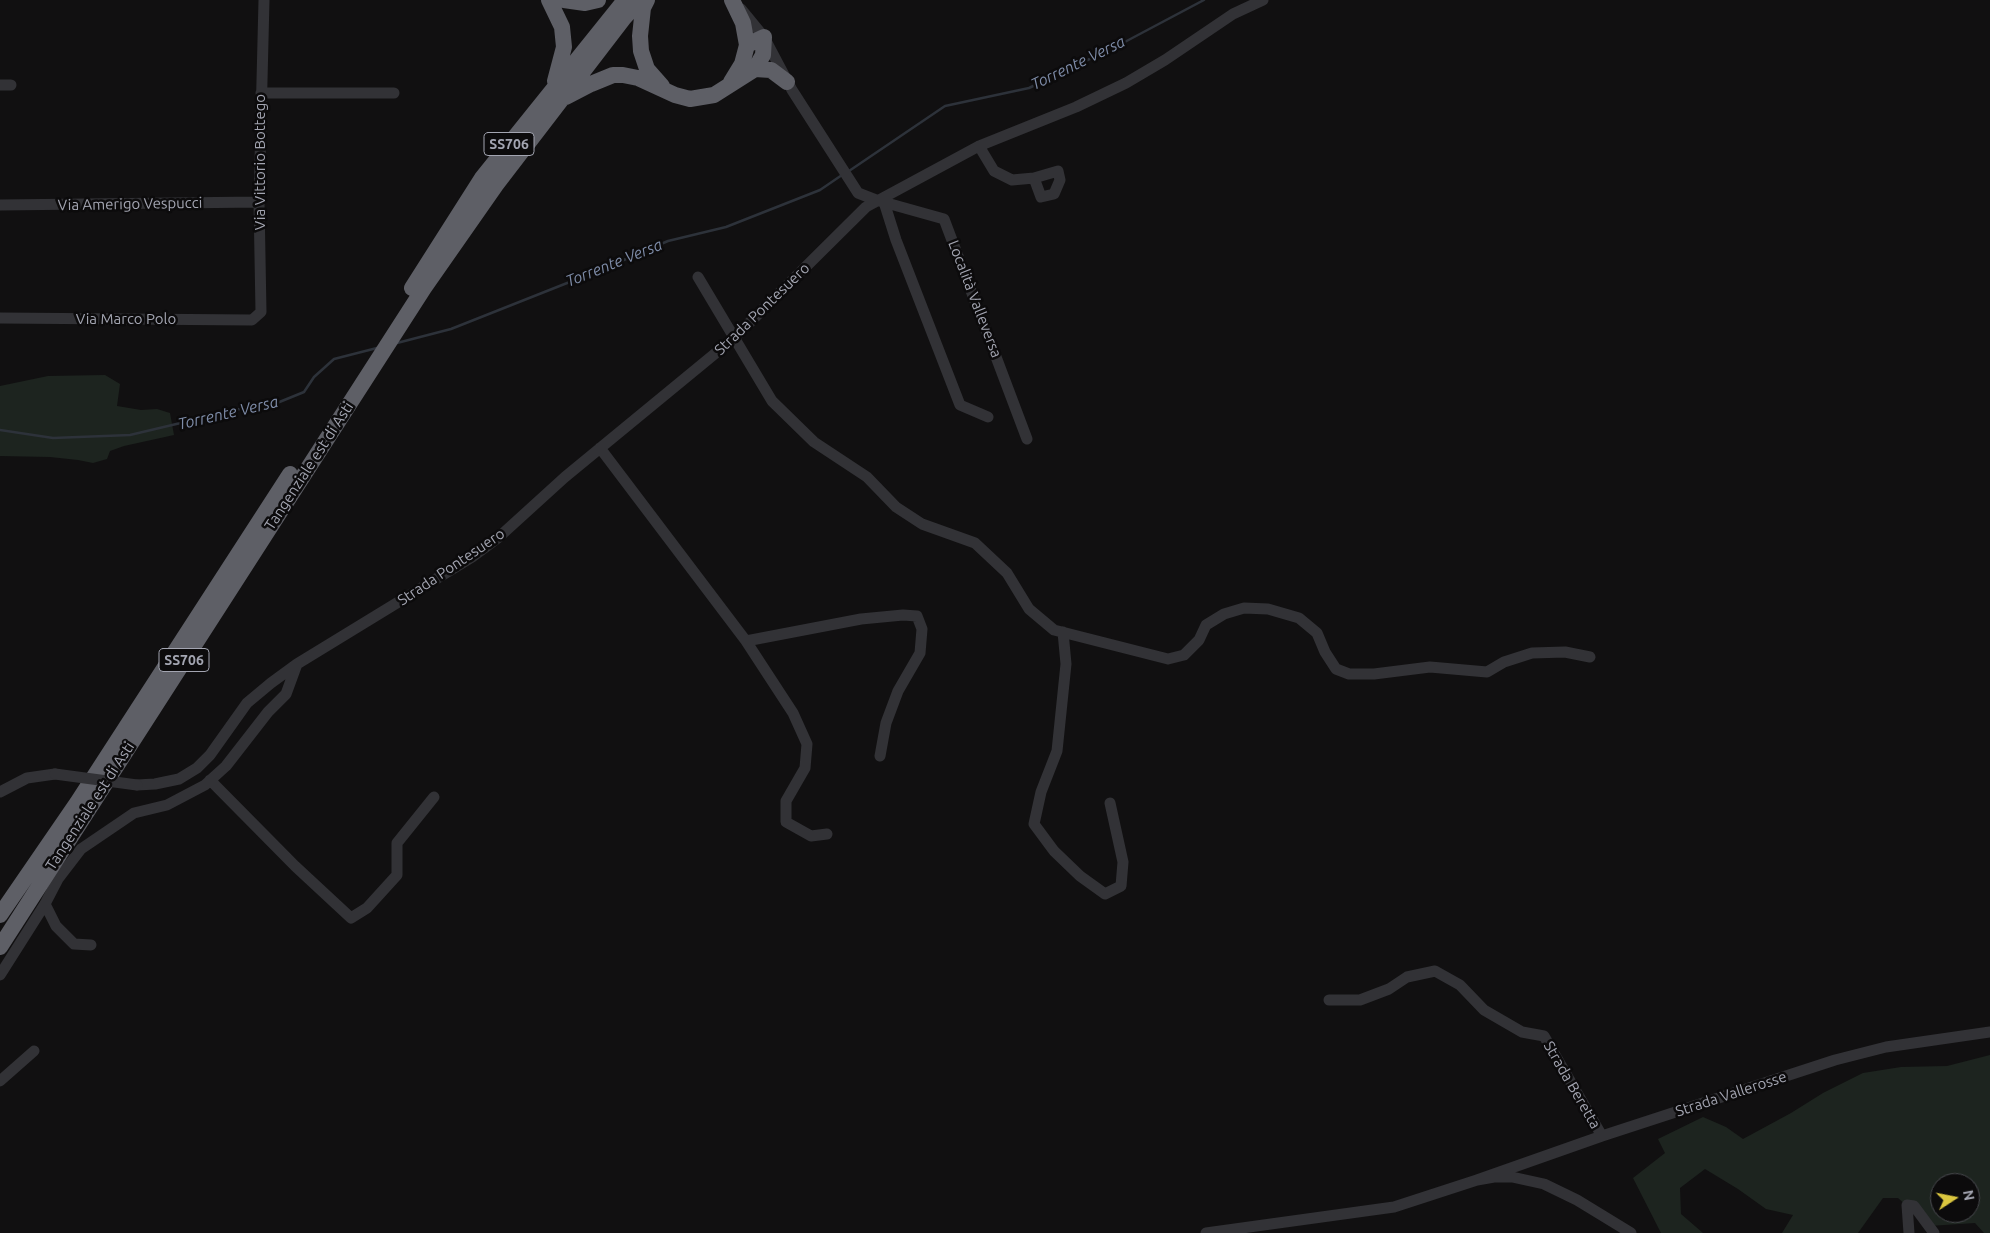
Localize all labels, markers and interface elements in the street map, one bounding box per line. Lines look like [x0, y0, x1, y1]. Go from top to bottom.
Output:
water label: Torrente Versa [1028, 32, 1128, 94]
street label: Via Vittorio Bottego [251, 94, 269, 230]
road number: SS706 [484, 132, 534, 156]
street label: Via Amerigo Vespucci [58, 194, 202, 214]
water label: Torrente Versa [563, 235, 665, 291]
street label: Località Valleversa [944, 238, 1006, 360]
street label: Strada Pontesuero [711, 259, 813, 359]
street label: Via Marco Polo [76, 310, 176, 328]
water label: Torrente Versa [176, 392, 280, 434]
street label: Tangenziale est di Asti [261, 398, 357, 534]
street label: Strada Pontesuero [394, 525, 508, 609]
road number: SS706 [159, 648, 209, 672]
street label: Tangenziale est di Asti [42, 738, 138, 874]
street label: Strada Beretta [1540, 1038, 1604, 1132]
street label: Strada Vallerosse [1673, 1068, 1789, 1120]
north arrow [1930, 1173, 1980, 1223]
text: N [1960, 1189, 1978, 1202]

